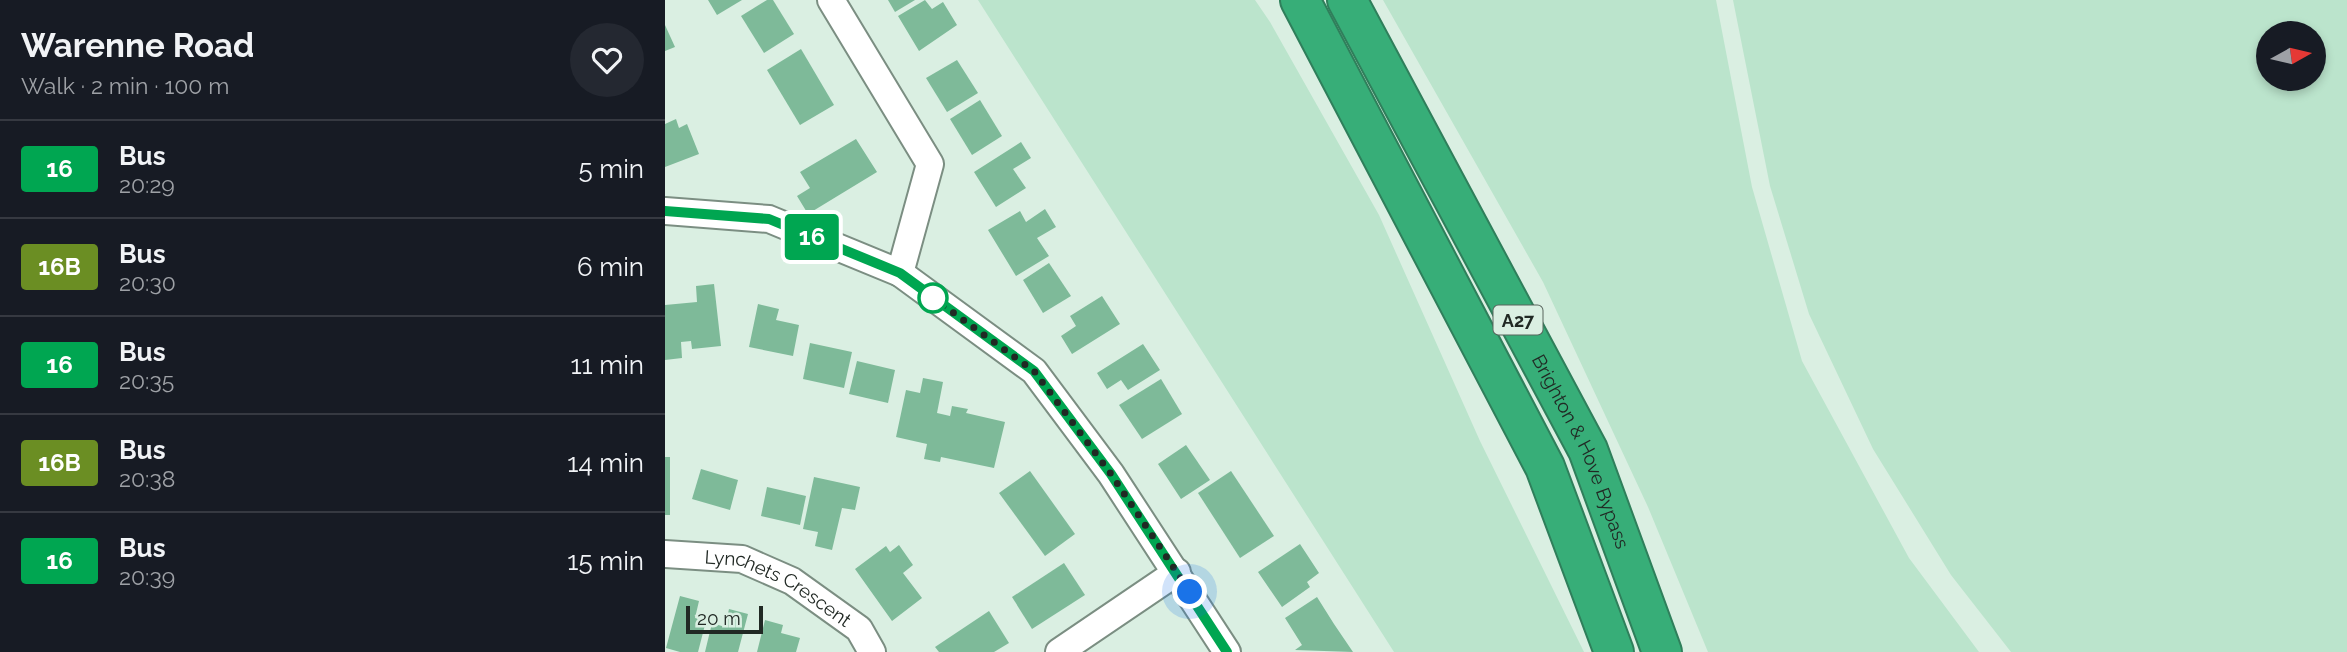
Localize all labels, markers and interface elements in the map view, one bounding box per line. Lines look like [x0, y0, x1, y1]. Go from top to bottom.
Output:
north arrow [2256, 21, 2326, 91]
map controls [2256, 21, 2326, 91]
button: heart [570, 23, 644, 97]
text: Warenne Road [21, 26, 254, 65]
text: Walk · 2 min · 100 m [21, 72, 229, 99]
text: Bus [119, 141, 166, 171]
text: 16 [46, 154, 73, 183]
text: 5 min [578, 154, 644, 184]
text: 20:29 [119, 171, 175, 198]
line badge: 16 [781, 214, 843, 260]
text: 16 [799, 222, 825, 251]
text: Bus [119, 239, 166, 269]
text: 16B [38, 252, 81, 281]
text: 6 min [577, 252, 644, 282]
text: 20:30 [119, 269, 176, 296]
unlabelled marker [918, 283, 948, 313]
road number: A27 [1493, 306, 1543, 334]
text: Bus [119, 337, 166, 367]
text: 16 [46, 350, 73, 379]
text: 11 min [570, 350, 644, 380]
street label: Brighton & Hove Bypass [1528, 350, 1634, 552]
text: 20:35 [119, 367, 174, 394]
text: Bus [119, 435, 166, 465]
text: 16B [38, 448, 81, 477]
text: 14 min [567, 448, 644, 478]
text: 20:38 [119, 465, 175, 492]
text: Bus [119, 533, 166, 563]
text: 16 [46, 546, 73, 575]
text: 15 min [567, 546, 644, 576]
street label: Lynchets Crescent [704, 546, 856, 631]
text: 20:39 [119, 563, 175, 590]
your location [1172, 574, 1207, 609]
scale bar [686, 603, 763, 635]
text: 20 m [697, 607, 741, 629]

